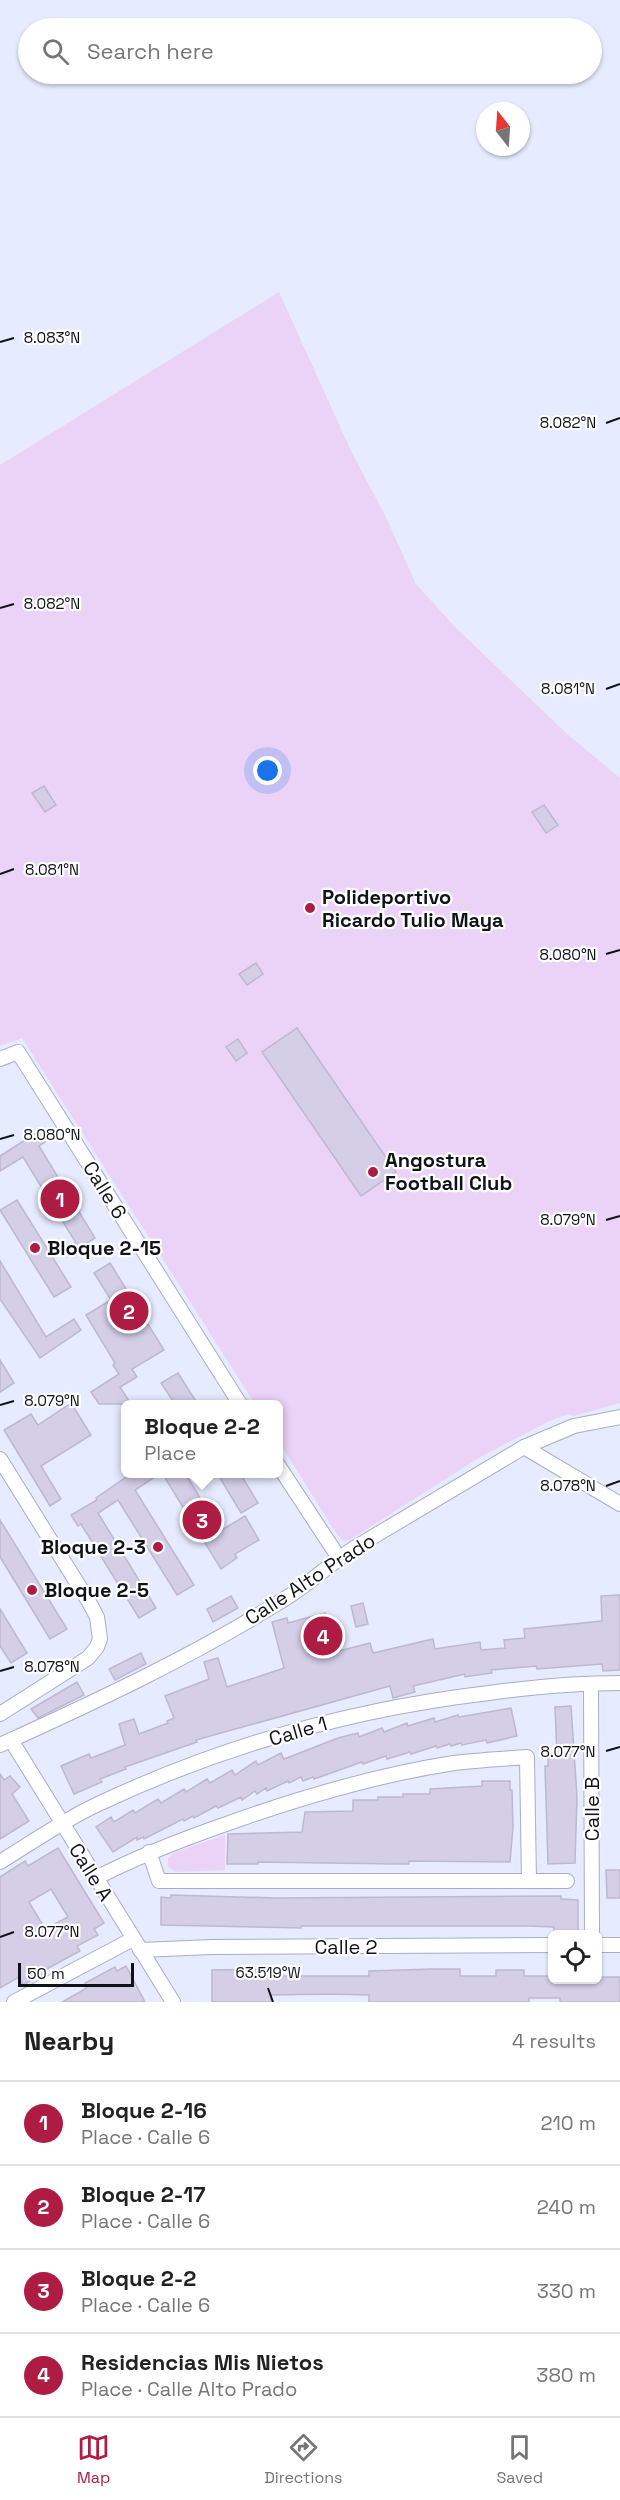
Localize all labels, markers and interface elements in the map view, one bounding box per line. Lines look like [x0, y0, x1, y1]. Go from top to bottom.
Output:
search box [18, 18, 602, 84]
icon: search [39, 35, 72, 68]
text: Search here [87, 37, 214, 65]
north arrow [476, 102, 530, 156]
text: 8.083°N [24, 328, 80, 347]
text: 8.082°N [540, 413, 596, 432]
text: 8.082°N [24, 594, 80, 613]
text: 8.081°N [541, 679, 595, 698]
your location [253, 756, 282, 785]
text: 8.081°N [25, 860, 79, 879]
place label: Polideportivo Ricardo Tulio Maya [322, 884, 504, 933]
marker: Polideportivo Ricardo Tulio Maya [303, 901, 317, 915]
text: 8.080°N [539, 945, 597, 964]
text: 8.080°N [23, 1125, 81, 1144]
place label: Angostura Football Club [385, 1147, 512, 1196]
street label: Calle 6 [77, 1156, 133, 1224]
marker: Angostura Football Club [366, 1165, 380, 1179]
pin: 1 [40, 1176, 80, 1222]
text: 8.079°N [540, 1210, 596, 1229]
place label: Bloque 2-15 [47, 1235, 161, 1261]
marker: Bloque 2-15 [28, 1241, 42, 1255]
pin: 2 [110, 1288, 148, 1334]
text: 8.079°N [24, 1391, 80, 1410]
popup [121, 1400, 283, 1478]
text: Bloque 2-2 [144, 1412, 260, 1440]
text: Place [144, 1440, 196, 1466]
text: 8.078°N [540, 1476, 596, 1495]
pin: 3 [182, 1498, 222, 1543]
street label: Calle Alto Prado [240, 1527, 380, 1631]
place label: Bloque 2-3 [41, 1534, 146, 1560]
marker: Bloque 2-3 [151, 1540, 165, 1554]
place label: Bloque 2-5 [44, 1577, 149, 1603]
marker: Bloque 2-5 [25, 1583, 39, 1597]
pin: 4 [304, 1614, 342, 1658]
text: 8.078°N [24, 1657, 80, 1676]
street label: Calle 1 [266, 1710, 330, 1752]
text: 8.077°N [541, 1742, 595, 1761]
street label: Calle B [579, 1777, 605, 1841]
street label: Calle A [63, 1838, 119, 1906]
text: 8.077°N [25, 1922, 79, 1941]
map controls [548, 1930, 602, 1984]
button: locate [548, 1930, 602, 1984]
street label: Calle 2 [314, 1934, 378, 1960]
scale bar [18, 1960, 134, 1988]
text: 50 m [27, 1963, 65, 1984]
text: 63.519°W [235, 1963, 301, 1982]
text: Nearby [24, 2024, 114, 2058]
text: 4 results [512, 2028, 596, 2054]
text: Bloque 2-16 [81, 2096, 207, 2124]
text: 1 [39, 2110, 48, 2136]
text: 210 m [540, 2110, 596, 2136]
text: Place · Calle 6 [81, 2124, 210, 2150]
text: Bloque 2-17 [81, 2180, 206, 2208]
text: 2 [38, 2194, 49, 2220]
text: 240 m [537, 2194, 596, 2220]
text: Place · Calle 6 [81, 2208, 210, 2234]
text: Bloque 2-2 [81, 2264, 196, 2292]
text: 3 [37, 2278, 50, 2304]
text: 330 m [537, 2278, 596, 2304]
text: Place · Calle 6 [81, 2292, 210, 2318]
text: Residencias Mis Nietos [81, 2348, 324, 2376]
text: 4 [37, 2362, 50, 2388]
text: 380 m [536, 2362, 596, 2388]
text: Place · Calle Alto Prado [81, 2376, 297, 2402]
tab: Map [77, 2431, 110, 2488]
tab: Directions [264, 2431, 343, 2488]
tab: Saved [496, 2431, 543, 2488]

